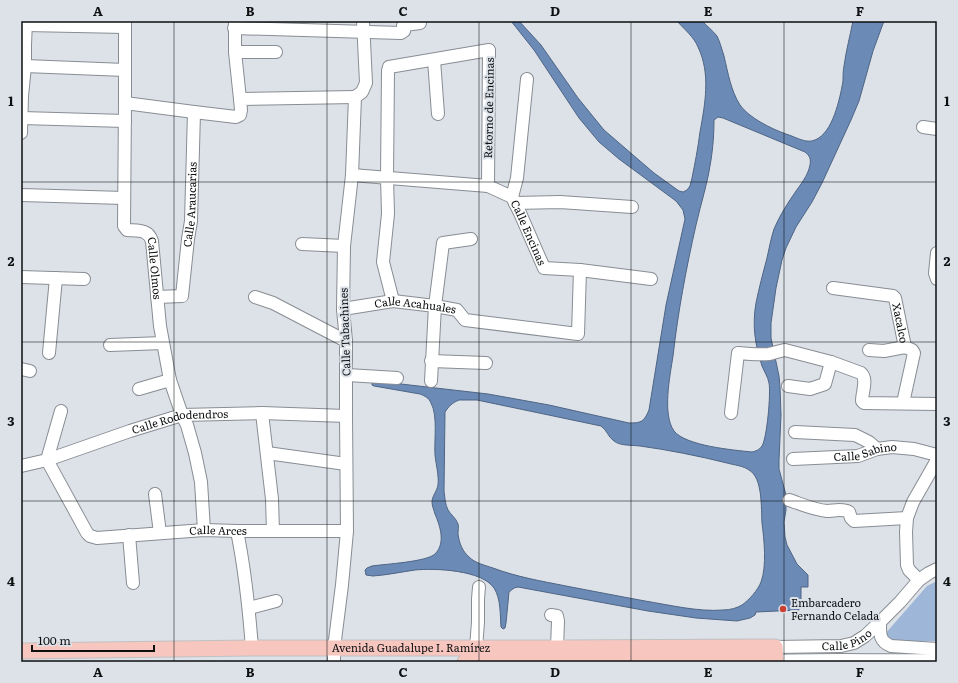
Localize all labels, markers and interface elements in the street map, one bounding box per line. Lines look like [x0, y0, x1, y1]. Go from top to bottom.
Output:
text: A [93, 1, 103, 20]
text: B [246, 1, 255, 20]
text: C [398, 1, 408, 20]
text: D [550, 1, 560, 20]
text: E [704, 1, 713, 20]
text: F [856, 1, 864, 20]
street label: Retorno de Encinas [479, 57, 497, 159]
text: 1 [8, 91, 14, 110]
text: 1 [944, 91, 950, 110]
street label: Calle Araucarias [178, 162, 200, 248]
street label: Calle Encinas [508, 197, 551, 267]
street label: Calle Olmos [144, 234, 166, 300]
text: 2 [8, 251, 15, 270]
text: 2 [944, 251, 951, 270]
street label: Calle Tabachines [334, 288, 354, 376]
street label: Calle Acahuales [373, 292, 457, 317]
street label: Xacalco [889, 301, 913, 344]
street label: Calle Rododendros [129, 405, 228, 437]
text: 3 [7, 411, 15, 430]
text: 3 [943, 411, 951, 430]
street label: Calle Sabino [833, 438, 898, 464]
street label: Calle Arces [189, 521, 247, 538]
text: 4 [7, 571, 15, 590]
text: 4 [943, 571, 951, 590]
place label: Embarcadero Fernando Celada [791, 594, 879, 623]
marker: Embarcadero Fernando Celada [778, 604, 788, 614]
street label: Calle Pino [822, 625, 875, 653]
scale bar [32, 627, 154, 653]
text: 100 m [38, 631, 71, 649]
street label: Avenida Guadalupe I. Ramírez [332, 639, 491, 655]
text: A [93, 662, 103, 681]
text: B [246, 662, 255, 681]
text: C [398, 662, 408, 681]
text: D [550, 662, 560, 681]
text: E [704, 662, 713, 681]
text: F [856, 662, 864, 681]

